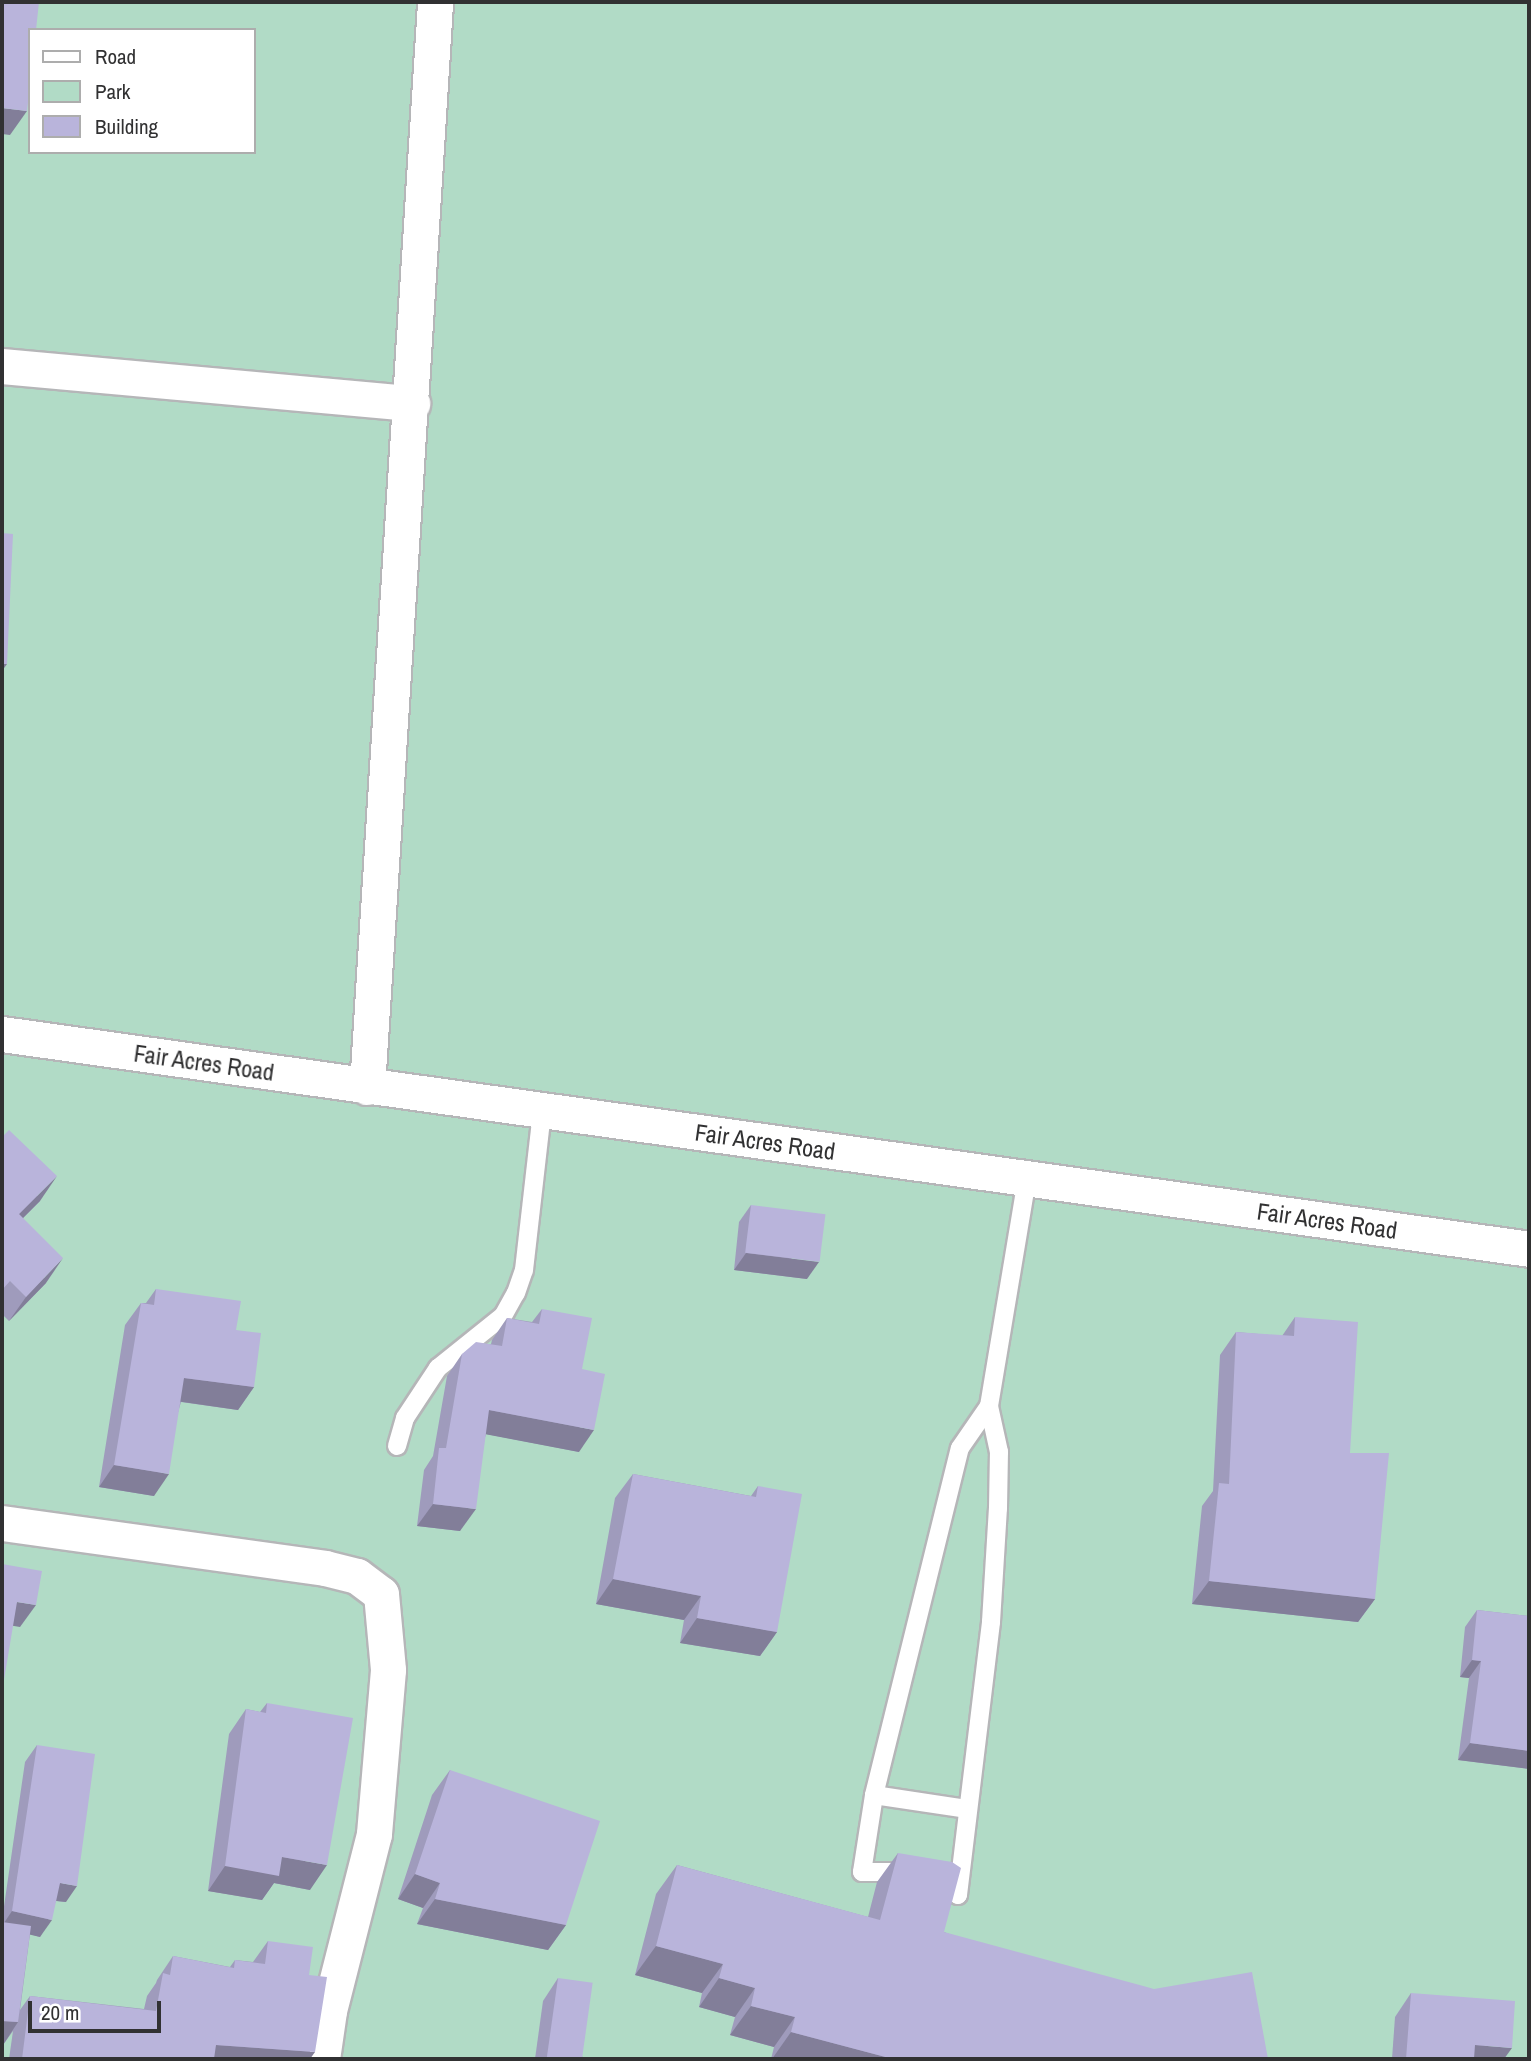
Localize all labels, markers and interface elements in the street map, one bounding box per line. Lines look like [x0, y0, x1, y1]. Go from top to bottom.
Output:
legend [28, 28, 256, 154]
text: Road [95, 42, 136, 71]
text: Park [95, 77, 130, 106]
text: Building [95, 112, 158, 141]
street label: Fair Acres Road [132, 1039, 276, 1087]
street label: Fair Acres Road [693, 1118, 837, 1166]
street label: Fair Acres Road [1255, 1197, 1399, 1245]
scale bar [32, 1988, 164, 2032]
text: 20 m [41, 1998, 79, 2027]

